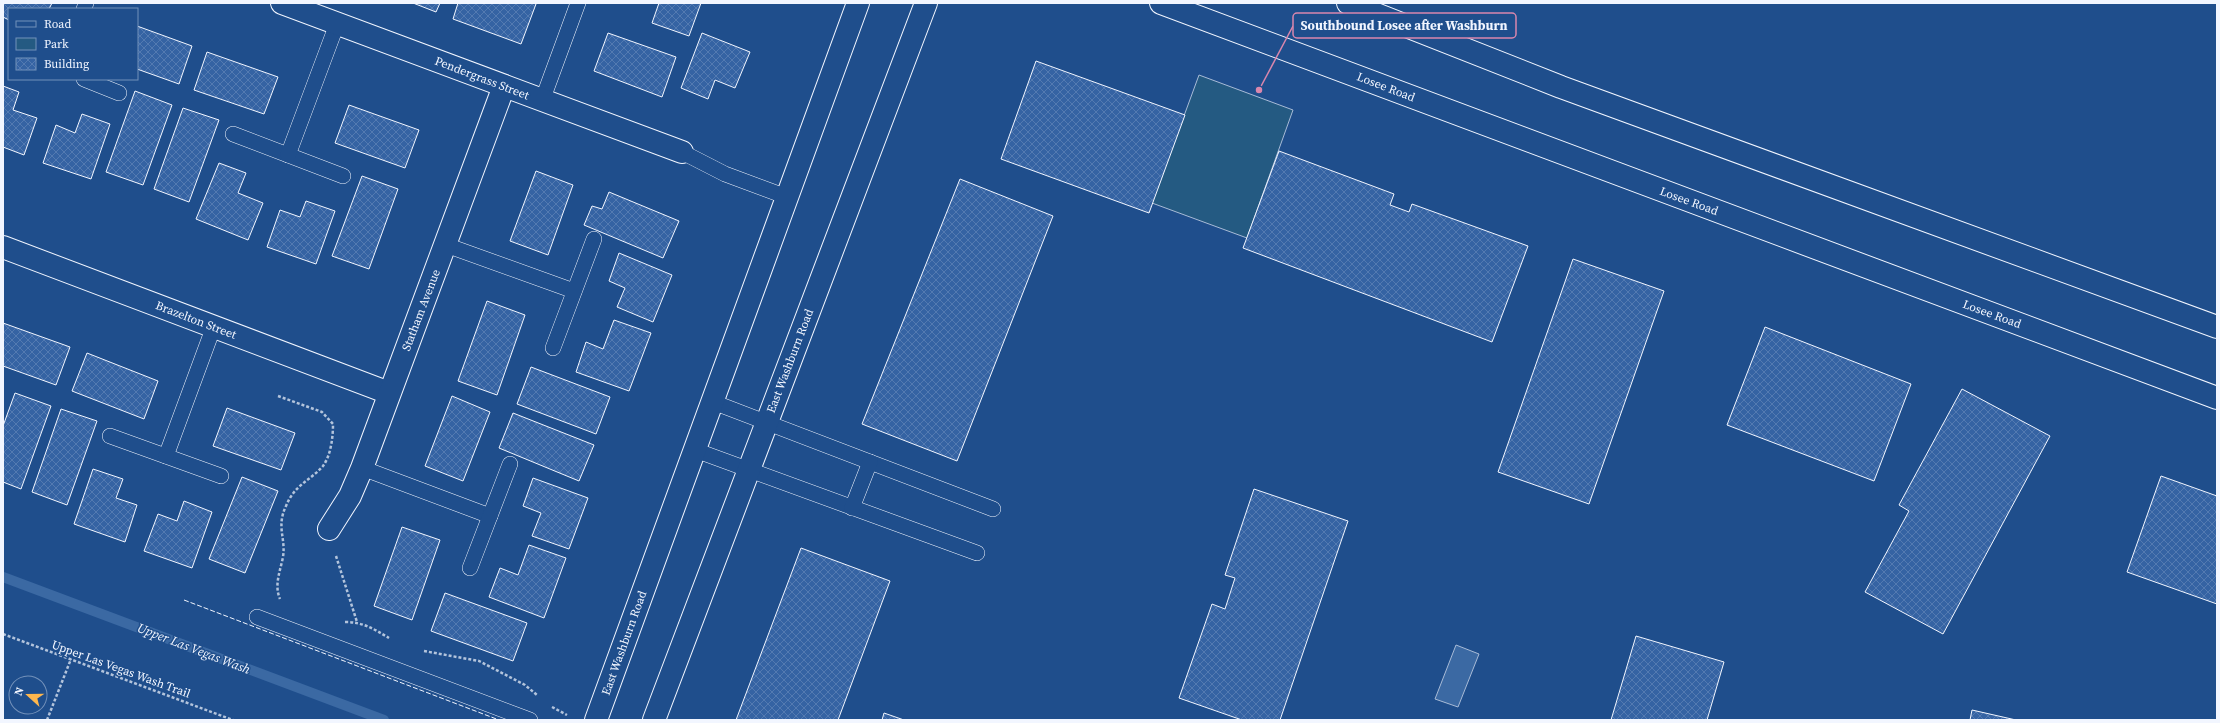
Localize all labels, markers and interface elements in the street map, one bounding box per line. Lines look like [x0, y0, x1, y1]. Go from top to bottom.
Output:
legend [8, 8, 138, 80]
callout: Southbound Losee after Washburn [1293, 13, 1516, 38]
text: Road [44, 16, 71, 32]
text: Southbound Losee after Washburn [1301, 17, 1507, 34]
text: Park [44, 36, 69, 52]
street label: Pendergrass Street [433, 53, 531, 103]
text: Building [44, 56, 89, 72]
street label: Losee Road [1355, 69, 1418, 105]
street label: Losee Road [1658, 183, 1721, 219]
street label: Statham Avenue [398, 267, 444, 353]
street label: Losee Road [1961, 296, 2024, 332]
street label: Brazelton Street [153, 297, 239, 343]
street label: East Washburn Road [763, 307, 817, 415]
street label: East Washburn Road [598, 588, 650, 697]
water label: Upper Las Vegas Wash [135, 619, 253, 678]
street label: Upper Las Vegas Wash Trail [49, 636, 193, 702]
north arrow [8, 675, 48, 715]
text: N [11, 685, 28, 698]

